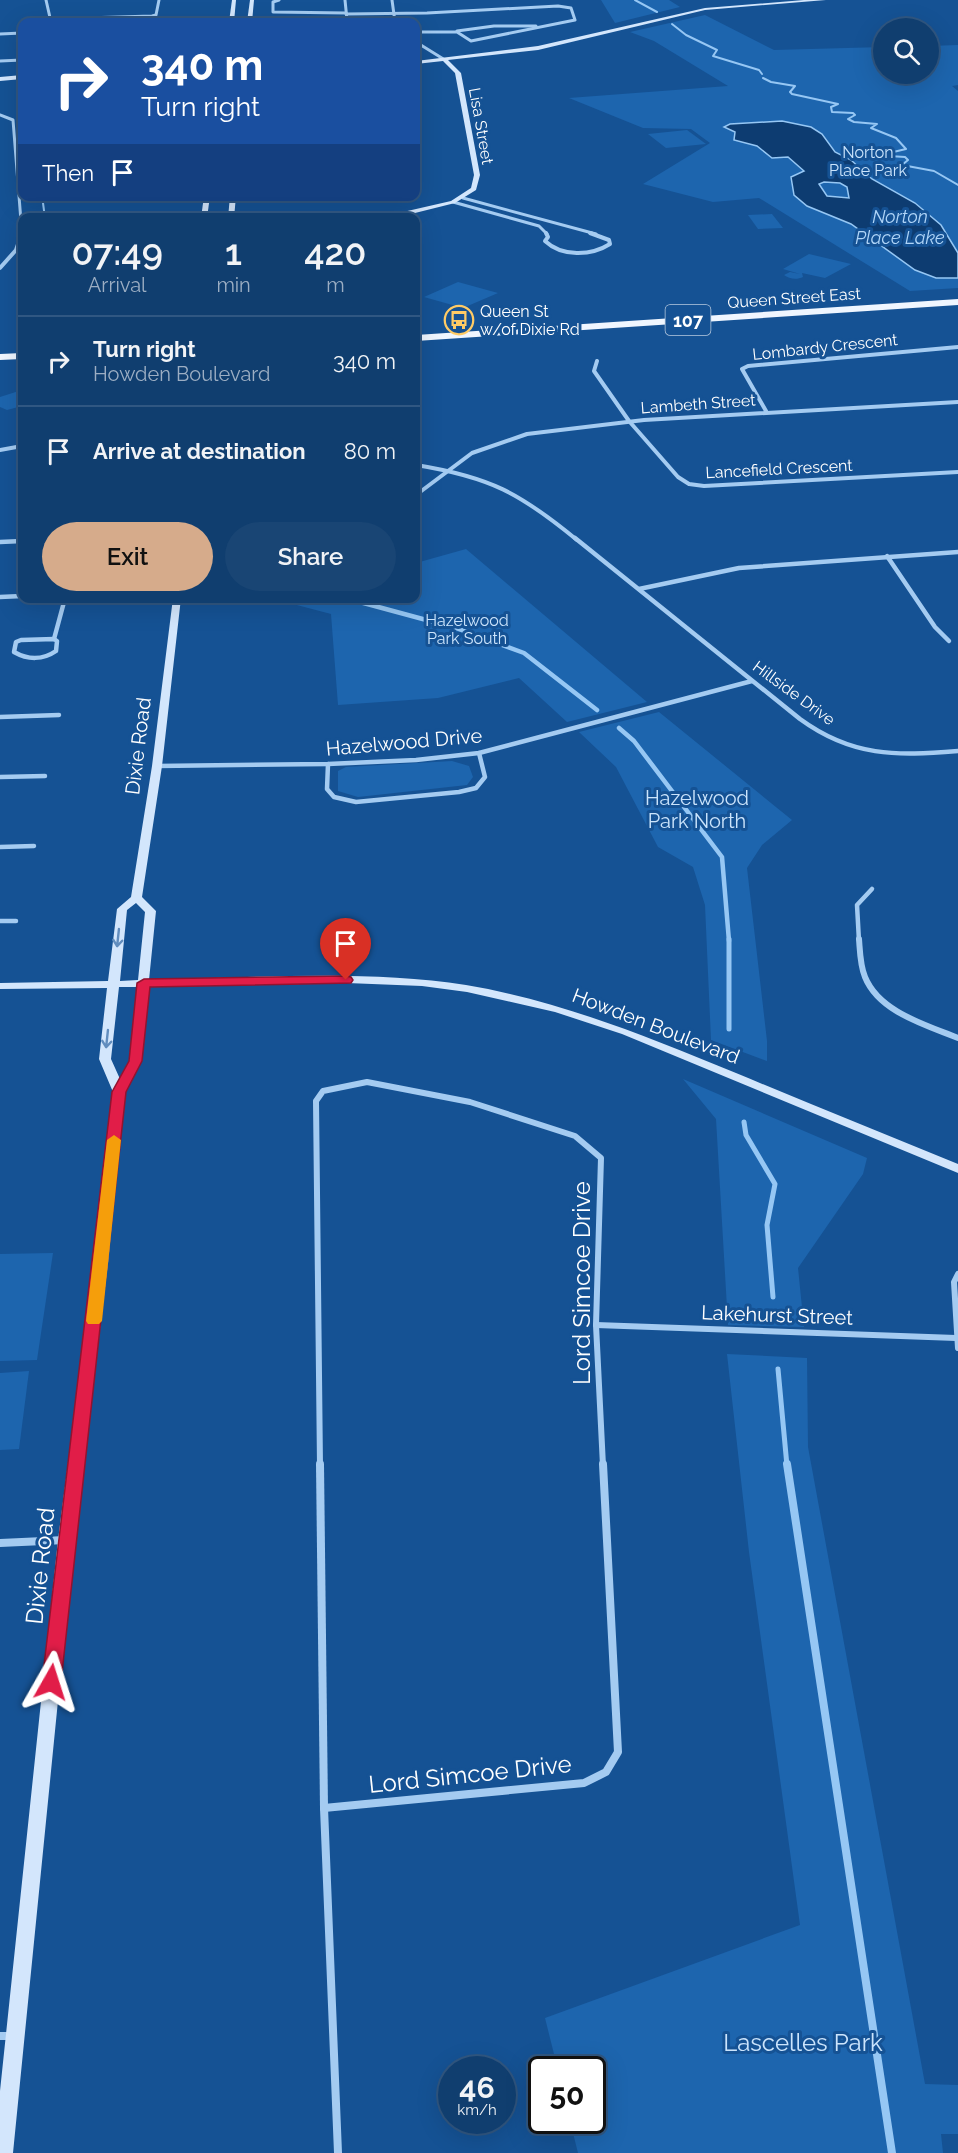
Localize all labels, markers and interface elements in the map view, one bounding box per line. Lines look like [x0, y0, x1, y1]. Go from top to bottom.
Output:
map controls [873, 18, 939, 84]
button: search [873, 18, 939, 84]
text: 340 m [141, 41, 263, 90]
icon: right [42, 42, 120, 120]
street label: Lisa Street [465, 86, 497, 167]
text: Turn right [141, 91, 260, 122]
park label: Norton Place Park [829, 143, 907, 180]
icon: arrive [106, 156, 139, 189]
text: Then [42, 160, 94, 186]
water label: Norton Place Lake [855, 206, 945, 248]
text: 07:49 [72, 231, 163, 273]
text: 1 [225, 231, 242, 273]
text: 420 [304, 231, 366, 273]
text: Arrival [88, 273, 147, 297]
text: min [216, 273, 251, 297]
text: m [326, 273, 345, 297]
street label: Queen Street East [727, 284, 862, 312]
place label: Queen St w/of Dixie Rd [480, 302, 580, 339]
bus stop icon: Queen St w/of Dixie Rd [443, 304, 475, 336]
road number: 107 [666, 305, 710, 335]
street label: Lombardy Crescent [752, 330, 899, 364]
text: Turn right [93, 336, 196, 362]
icon: right [42, 345, 75, 378]
text: 340 m [333, 348, 396, 374]
text: Howden Boulevard [93, 362, 270, 386]
street label: Lambeth Street [640, 390, 757, 417]
icon: arrive [42, 435, 75, 468]
text: Arrive at destination [93, 438, 306, 464]
text: 80 m [344, 438, 396, 464]
street label: Lancefield Crescent [705, 456, 854, 482]
button: Exit [42, 522, 213, 591]
button: Share [225, 522, 396, 591]
park label: Hazelwood Park South [425, 611, 509, 648]
street label: Hillside Drive [749, 657, 839, 729]
street label: Dixie Road [120, 696, 156, 796]
street label: Hazelwood Drive [325, 723, 483, 761]
park label: Hazelwood Park North [645, 786, 749, 833]
pin [320, 918, 371, 980]
one-way arrow [113, 927, 124, 947]
icon: arrive [329, 927, 362, 960]
street label: Howden Boulevard [569, 983, 743, 1069]
one-way arrow [101, 1029, 112, 1049]
street label: Lord Simcoe Drive [567, 1181, 596, 1385]
street label: Lakehurst Street [701, 1300, 854, 1330]
street label: Dixie Road [19, 1506, 61, 1626]
position arrow [19, 1650, 83, 1714]
street label: Lord Simcoe Drive [367, 1749, 573, 1799]
park label: Lascelles Park [723, 2028, 883, 2057]
speed limit sign: 50 [528, 2056, 606, 2134]
text: 46 [459, 2070, 495, 2105]
text: km/h [457, 2101, 497, 2119]

